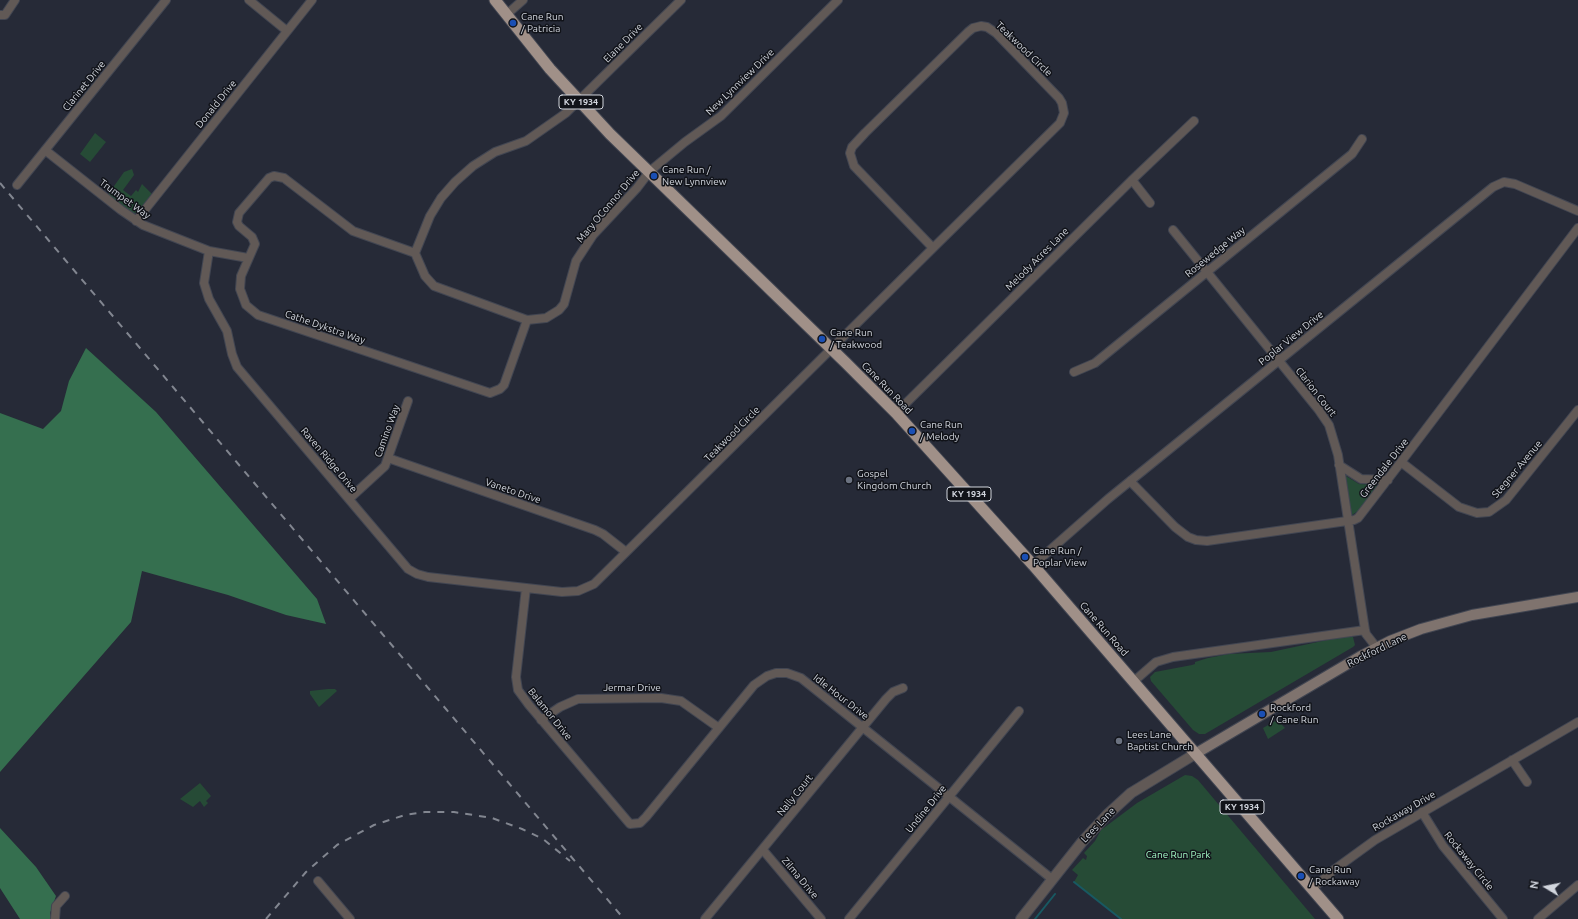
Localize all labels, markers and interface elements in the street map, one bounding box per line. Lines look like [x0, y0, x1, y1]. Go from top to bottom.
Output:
place label: Cane Run / Patricia [521, 11, 563, 34]
marker: Cane Run / Patricia [508, 18, 518, 28]
street label: Teakwood Circle [993, 19, 1055, 79]
street label: Elane Drive [601, 21, 645, 65]
street label: New Lynnview Drive [703, 46, 777, 118]
street label: Clarinet Drive [60, 58, 108, 114]
street label: Donald Drive [193, 78, 239, 130]
road number: KY 1934 [559, 95, 603, 109]
place label: Cane Run / New Lynnview [662, 164, 726, 188]
street label: Mary OConnor Drive [574, 167, 642, 245]
marker: Cane Run / New Lynnview [649, 171, 659, 181]
street label: Trumpet Way [97, 177, 153, 221]
street label: Rosewedge Way [1183, 224, 1247, 280]
street label: Melody Acres Lane [1003, 225, 1071, 293]
street label: Cathe Dykstra Way [283, 308, 367, 346]
street label: Poplar View Drive [1256, 308, 1326, 368]
place label: Cane Run / Teakwood [830, 327, 882, 350]
marker: Cane Run / Teakwood [817, 334, 827, 344]
street label: Cane Run Road [859, 359, 915, 417]
street label: Clarion Court [1293, 365, 1339, 419]
street label: Camino Way [372, 403, 402, 459]
street label: Teakwood Circle [702, 404, 762, 464]
place label: Cane Run / Melody [920, 419, 962, 442]
street label: Raven Ridge Drive [298, 425, 360, 495]
marker: Cane Run / Melody [907, 426, 917, 436]
street label: Greendale Drive [1357, 436, 1411, 500]
street label: Stegner Avenue [1489, 438, 1545, 500]
place label: Gospel Kingdom Church [857, 468, 931, 492]
marker: Gospel Kingdom Church [844, 475, 854, 485]
street label: Vaneto Drive [484, 476, 542, 506]
road number: KY 1934 [947, 487, 991, 501]
place label: Cane Run / Poplar View [1033, 545, 1087, 568]
marker: Cane Run / Poplar View [1020, 552, 1030, 562]
street label: Cane Run Road [1077, 599, 1131, 659]
street label: Rockford Lane [1345, 630, 1409, 670]
street label: Idle Hour Drive [811, 672, 871, 722]
street label: Jermar Drive [603, 682, 661, 694]
street label: Balamor Drive [525, 686, 575, 742]
place label: Rockford / Cane Run [1270, 702, 1318, 726]
marker: Rockford / Cane Run [1257, 709, 1267, 719]
place label: Lees Lane Baptist Church [1127, 729, 1193, 752]
marker: Lees Lane Baptist Church [1114, 736, 1124, 746]
street label: Nally Court [775, 772, 815, 818]
street label: Undine Drive [903, 783, 949, 835]
street label: Rockaway Drive [1370, 788, 1438, 834]
road number: KY 1934 [1220, 800, 1264, 814]
street label: Lees Lane [1078, 805, 1118, 845]
street label: Rockaway Circle [1442, 829, 1496, 893]
park label: Cane Run Park [1146, 849, 1210, 861]
street label: Zilma Drive [779, 855, 821, 901]
place label: Cane Run / Rockaway [1309, 864, 1360, 888]
north arrow [1526, 867, 1566, 907]
marker: Cane Run / Rockaway [1296, 871, 1306, 881]
text: N [1528, 880, 1541, 890]

